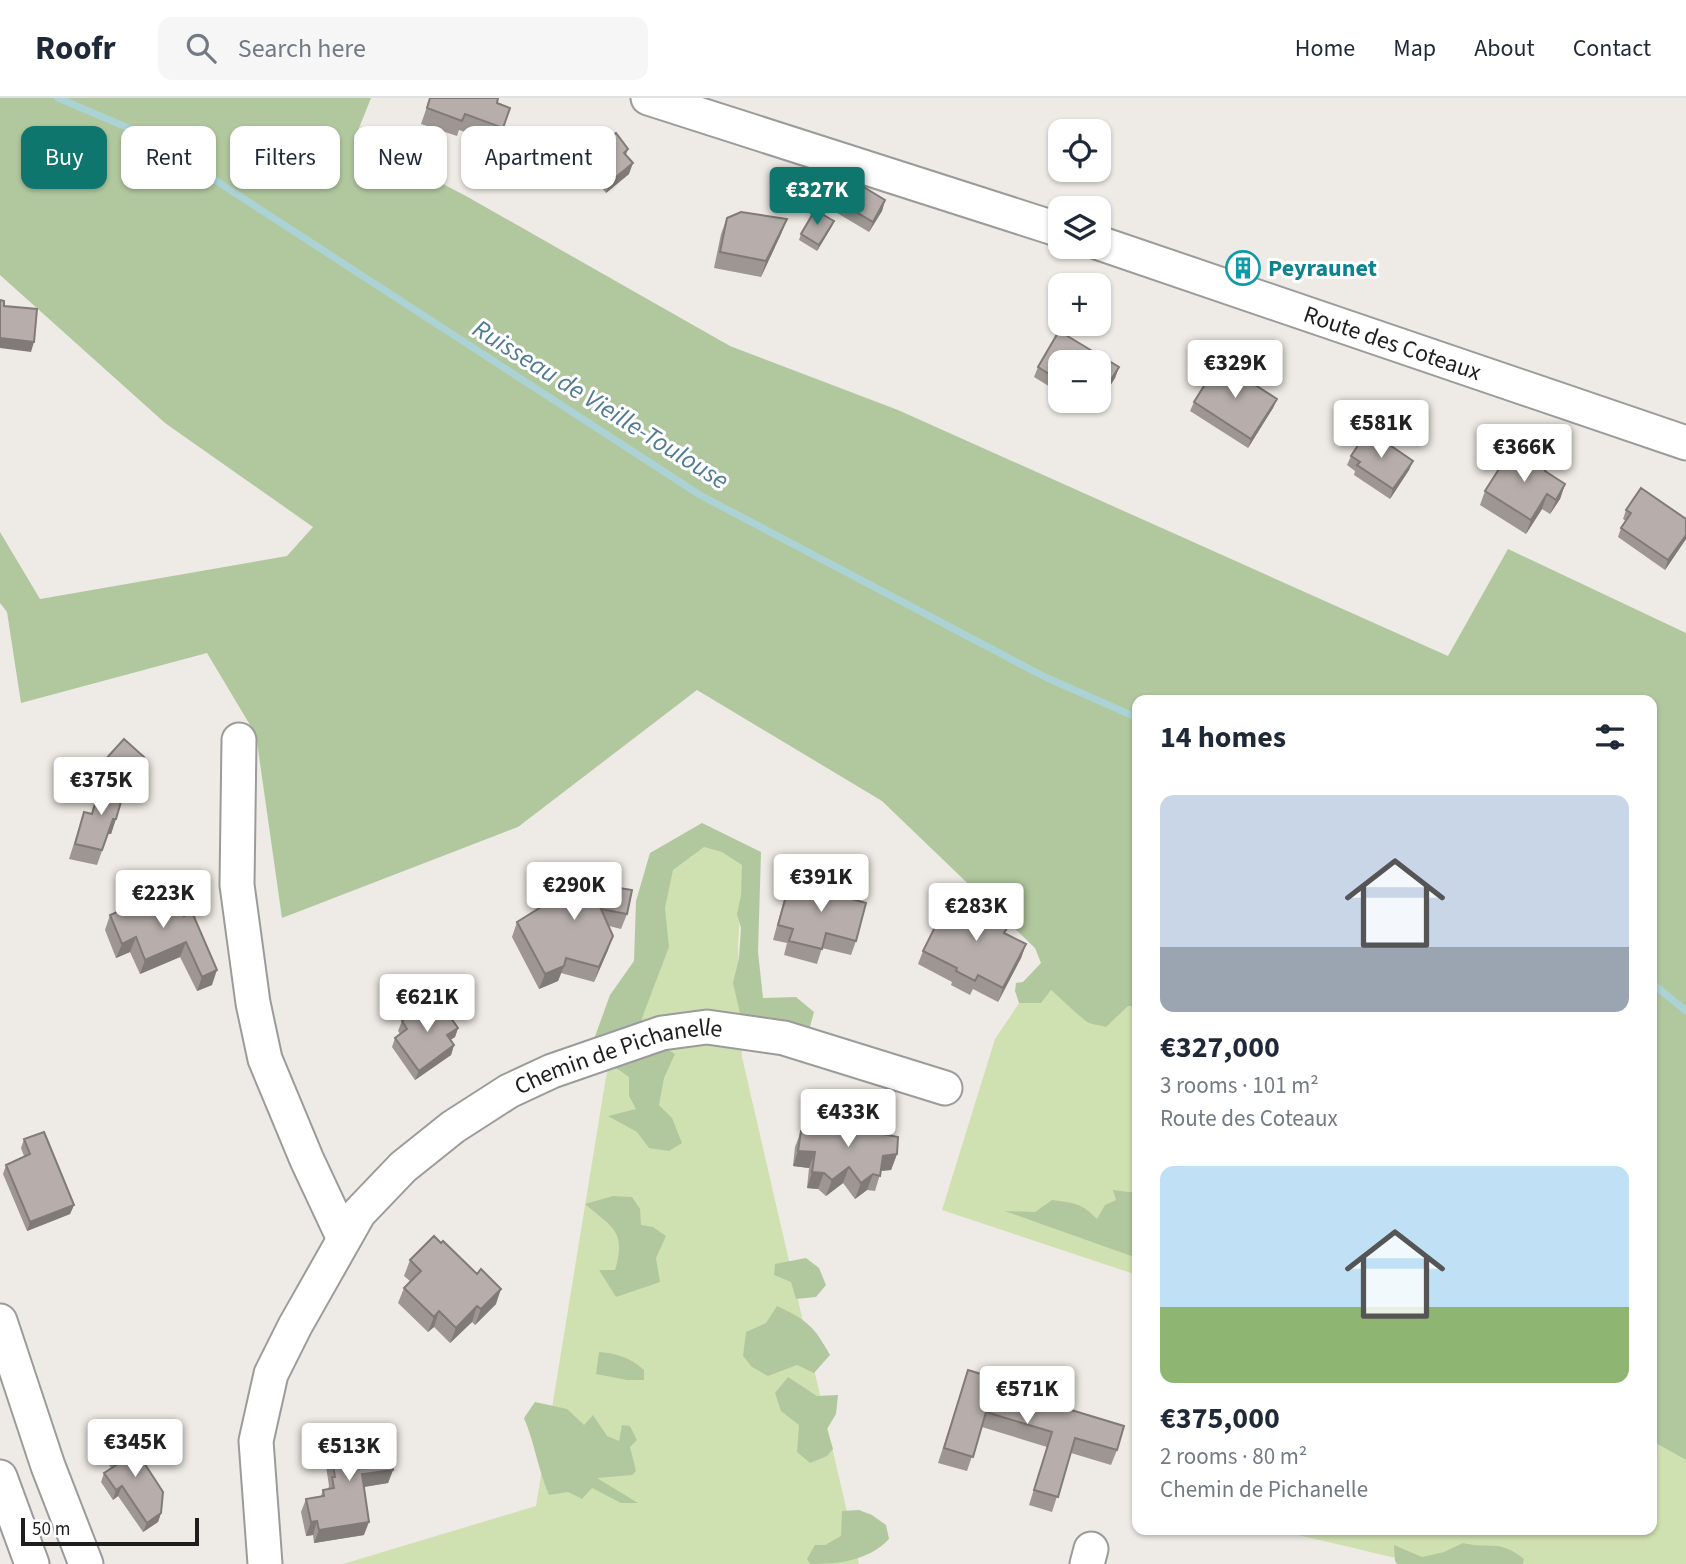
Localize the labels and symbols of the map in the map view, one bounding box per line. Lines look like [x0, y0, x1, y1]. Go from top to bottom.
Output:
pin: €327K [768, 167, 866, 227]
building icon: Peyraunet [1224, 249, 1262, 287]
place label: Peyraunet [1268, 251, 1377, 286]
street label: Route des Coteaux [1299, 297, 1486, 390]
water label: Ruisseau de Vieille-Toulouse [465, 310, 736, 499]
pin: €329K [1186, 341, 1284, 400]
pin: €581K [1332, 400, 1430, 460]
pin: €366K [1475, 424, 1573, 484]
pin: €375K [52, 758, 150, 817]
pin: €391K [772, 854, 870, 914]
pin: €290K [525, 862, 623, 922]
pin: €223K [114, 870, 212, 930]
pin: €283K [927, 884, 1025, 943]
pin: €621K [378, 974, 476, 1034]
street label: Chemin de Pichanelle [509, 1010, 725, 1104]
pin: €433K [799, 1090, 897, 1149]
pin: €571K [978, 1366, 1076, 1426]
pin: €345K [86, 1420, 184, 1479]
pin: €513K [300, 1424, 398, 1483]
scale bar [21, 1515, 200, 1547]

